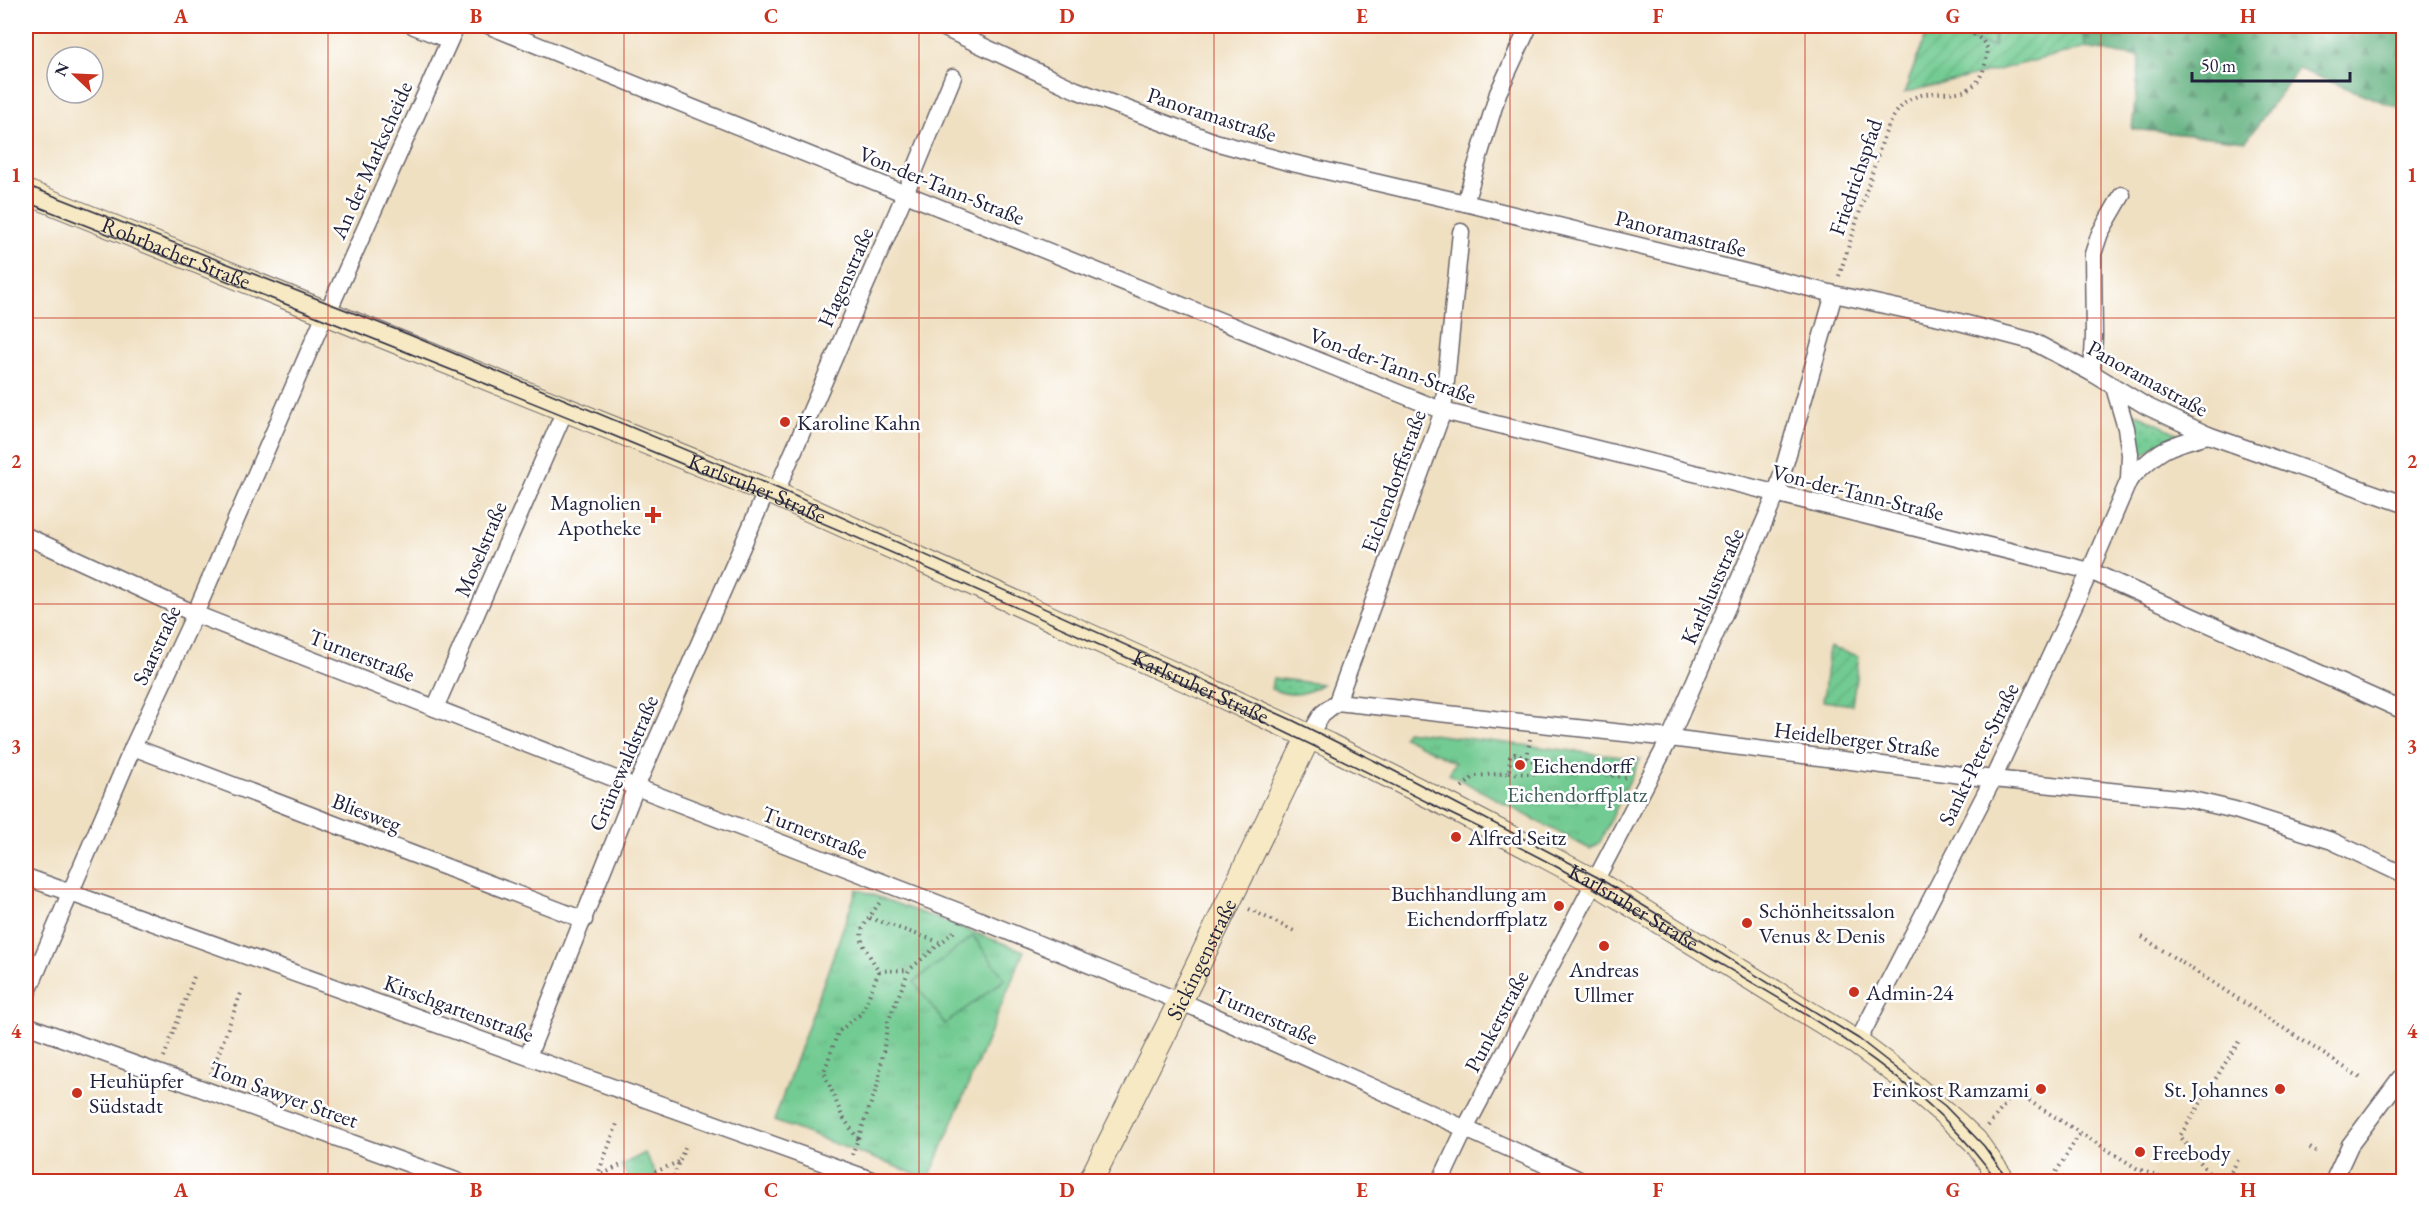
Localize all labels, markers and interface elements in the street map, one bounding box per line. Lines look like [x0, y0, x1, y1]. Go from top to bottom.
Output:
text: A [173, 3, 189, 29]
text: B [470, 3, 482, 29]
text: C [764, 3, 778, 29]
text: D [1059, 3, 1075, 29]
text: E [1356, 3, 1368, 29]
text: F [1653, 3, 1664, 29]
text: G [1946, 3, 1960, 29]
text: H [2240, 3, 2256, 29]
north arrow [45, 45, 105, 105]
scale bar [2192, 45, 2350, 83]
text: 50 m [2201, 54, 2236, 77]
text: N [49, 59, 74, 79]
street label: An der Markscheide [323, 76, 419, 244]
street label: Panoramastraße [1144, 80, 1281, 149]
street label: Friedrichspfad [1822, 114, 1889, 239]
street label: Von-der-Tann-Straße [855, 139, 1029, 232]
text: 1 [11, 162, 21, 188]
text: 1 [2407, 162, 2417, 188]
street label: Panoramastraße [1612, 203, 1750, 264]
street label: Rohrbacher Straße [97, 210, 255, 296]
street label: Hagenstraße [811, 222, 880, 332]
street label: Von-der-Tann-Straße [1305, 320, 1481, 411]
street label: Panoramastraße [2082, 333, 2214, 424]
street label: Eichendorffstraße [1354, 405, 1433, 557]
place label: Karoline Kahn [797, 408, 921, 437]
marker: Karoline Kahn [778, 415, 792, 429]
street label: Karlsruher Straße [684, 447, 831, 530]
text: 2 [11, 448, 22, 474]
text: 2 [2407, 448, 2418, 474]
street label: Von-der-Tann-Straße [1769, 457, 1947, 528]
place label: Magnolien Apotheke [550, 488, 641, 542]
street label: Moselstraße [447, 497, 514, 601]
marker: Magnolien Apotheke [646, 508, 660, 522]
street label: Karlsluststraße [1674, 523, 1751, 649]
street label: Saarstraße [125, 600, 188, 690]
street label: Turnerstraße [305, 622, 419, 689]
street label: Karlsruher Straße [1128, 643, 1274, 731]
street label: Sankt-Peter-Straße [1931, 678, 2026, 830]
street label: Grünewaldstraße [582, 690, 665, 836]
street label: Heidelberger Straße [1772, 715, 1942, 764]
text: 3 [11, 733, 21, 759]
text: 3 [2407, 733, 2417, 759]
place label: Eichendorff [1532, 751, 1635, 780]
marker: Eichendorff [1513, 758, 1527, 772]
park label: Eichendorffplatz [1507, 780, 1648, 809]
street label: Bliesweg [328, 786, 406, 839]
street label: Turnerstraße [758, 799, 872, 866]
place label: Alfred Seitz [1467, 823, 1567, 852]
marker: Alfred Seitz [1449, 830, 1463, 844]
street label: Karlsruher Straße [1564, 857, 1705, 958]
place label: Buchhandlung am Eichendorffplatz [1391, 879, 1548, 933]
street label: Sickingenstraße [1159, 893, 1243, 1025]
place label: Schönheitssalon Venus & Denis [1759, 896, 1895, 950]
marker: Buchhandlung am Eichendorffplatz [1552, 899, 1566, 913]
marker: Schönheitssalon Venus & Denis [1740, 916, 1754, 930]
marker: Andreas Ullmer [1597, 939, 1611, 953]
place label: Andreas Ullmer [1568, 955, 1639, 1009]
street label: Punkerstraße [1457, 965, 1536, 1077]
street label: Kirschgartenstraße [380, 968, 538, 1049]
place label: Admin-24 [1865, 978, 1954, 1007]
street label: Turnerstraße [1209, 980, 1323, 1051]
marker: Admin-24 [1847, 985, 1861, 999]
text: 4 [11, 1018, 22, 1044]
text: 4 [2407, 1018, 2418, 1044]
street label: Tom Sawyer Street [205, 1054, 362, 1135]
place label: Heuhüpfer Südstadt [89, 1066, 184, 1120]
place label: Feinkost Ramzami [1872, 1075, 2029, 1104]
place label: St. Johannes [2164, 1075, 2268, 1104]
marker: Feinkost Ramzami [2034, 1082, 2048, 1096]
marker: St. Johannes [2273, 1082, 2287, 1096]
marker: Heuhüpfer Südstadt [70, 1086, 84, 1100]
place label: Freebody [2152, 1138, 2231, 1167]
marker: Freebody [2133, 1145, 2147, 1159]
text: A [173, 1177, 189, 1203]
text: B [470, 1177, 482, 1203]
text: C [764, 1177, 778, 1203]
text: D [1059, 1177, 1075, 1203]
text: E [1356, 1177, 1368, 1203]
text: F [1653, 1177, 1664, 1203]
text: G [1946, 1177, 1960, 1203]
text: H [2240, 1177, 2256, 1203]

